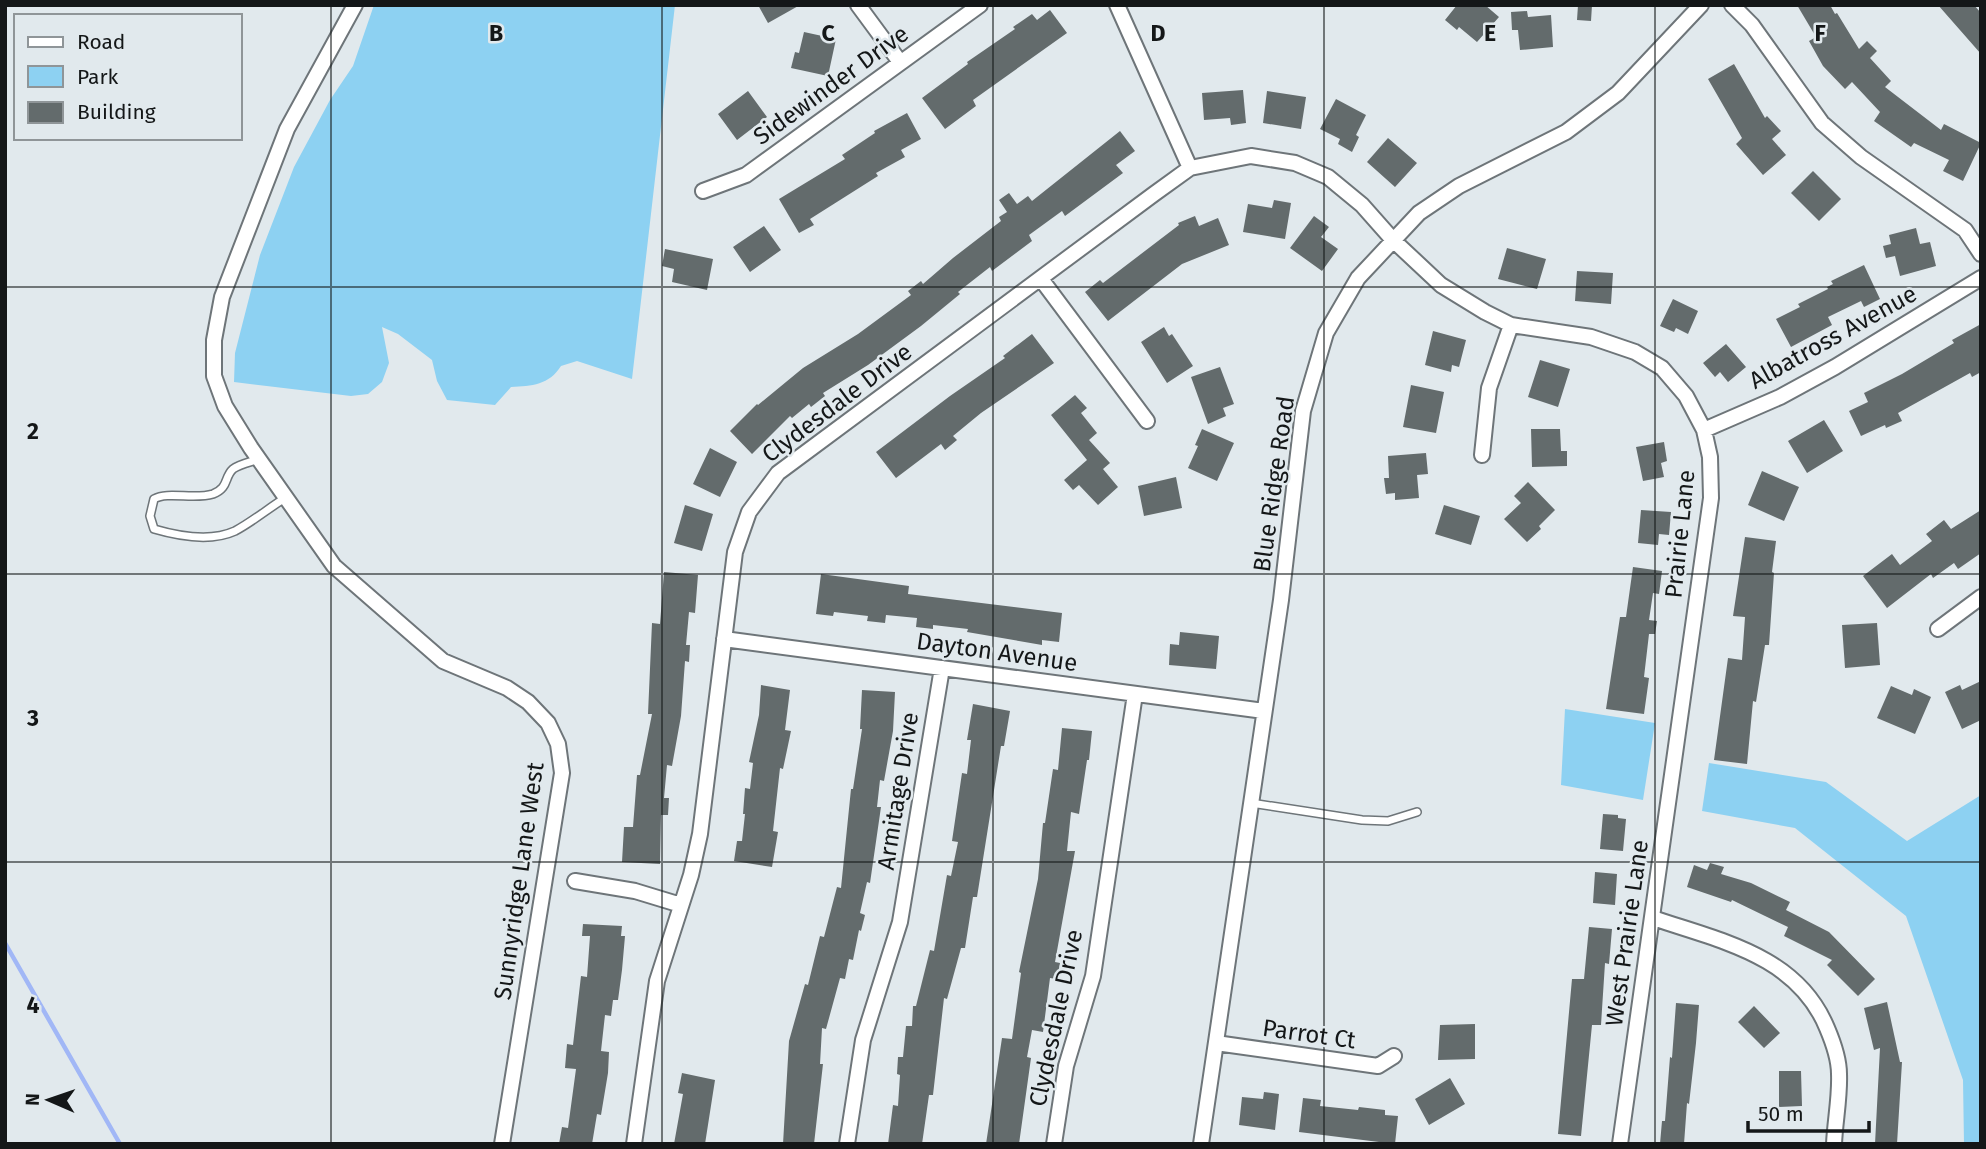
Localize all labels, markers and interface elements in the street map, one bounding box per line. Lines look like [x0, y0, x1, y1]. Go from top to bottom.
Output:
legend [14, 14, 242, 140]
text: B [489, 19, 503, 47]
street label: Sidewinder Drive [748, 19, 914, 151]
text: C [821, 19, 835, 47]
text: D [1151, 19, 1166, 47]
text: E [1484, 19, 1496, 47]
text: F [1814, 19, 1826, 47]
text: Road [77, 29, 125, 55]
text: Park [77, 64, 119, 90]
text: Building [77, 99, 156, 125]
street label: Albatross Avenue [1744, 279, 1922, 395]
street label: Clydesdale Drive [757, 338, 917, 468]
street label: Blue Ridge Road [1248, 394, 1300, 574]
text: 2 [27, 417, 39, 445]
street label: Prairie Lane [1659, 468, 1701, 600]
street label: Dayton Avenue [915, 627, 1079, 677]
text: 3 [26, 704, 39, 732]
street label: Armitage Drive [872, 710, 924, 872]
street label: Sunnyridge Lane West [488, 760, 550, 1002]
street label: West Prairie Lane [1600, 838, 1654, 1028]
street label: Clydesdale Drive [1024, 927, 1088, 1109]
text: 4 [27, 991, 40, 1019]
street label: Parrot Ct [1261, 1014, 1358, 1054]
north arrow [14, 1065, 84, 1135]
scale bar [1748, 1090, 1869, 1134]
text: N [21, 1093, 44, 1106]
text: 50 m [1758, 1101, 1804, 1127]

